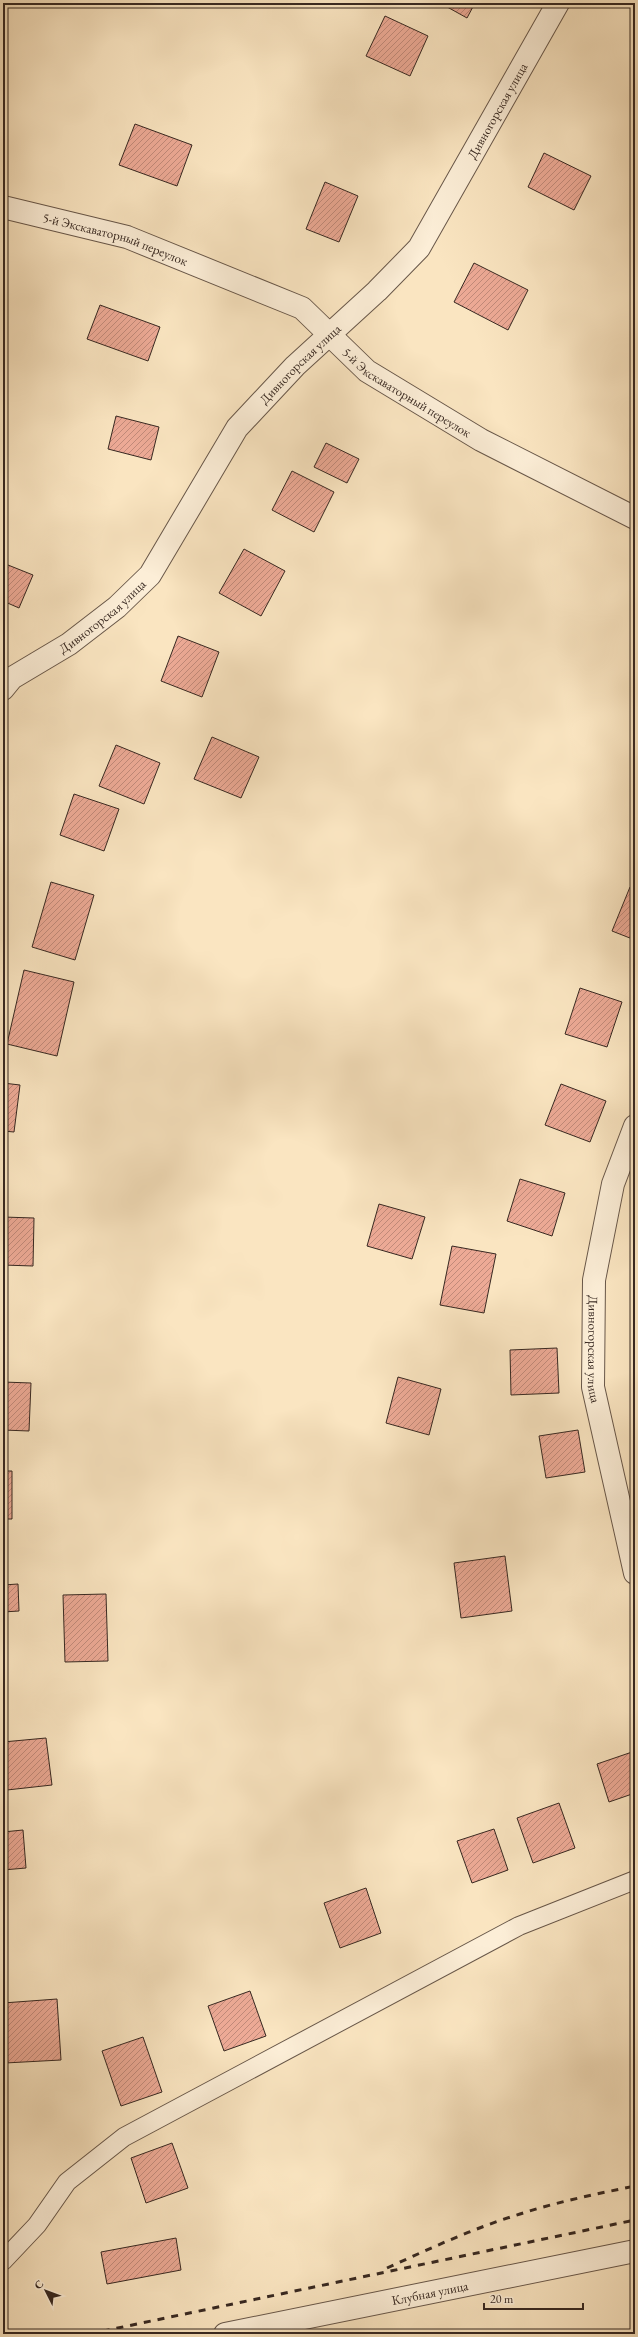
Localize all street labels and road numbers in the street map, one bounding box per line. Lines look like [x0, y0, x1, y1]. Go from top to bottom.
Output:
street label: Дивногорская улица [463, 59, 532, 162]
street label: 5-й Экскаваторный переулок [41, 209, 191, 270]
street label: Дивногорская улица [256, 320, 345, 408]
street label: 5-й Экскаваторный переулок [339, 344, 475, 442]
street label: Дивногорская улица [56, 575, 150, 657]
street label: Дивногорская улица [584, 1295, 604, 1405]
street label: Клубная улица [390, 2277, 470, 2309]

